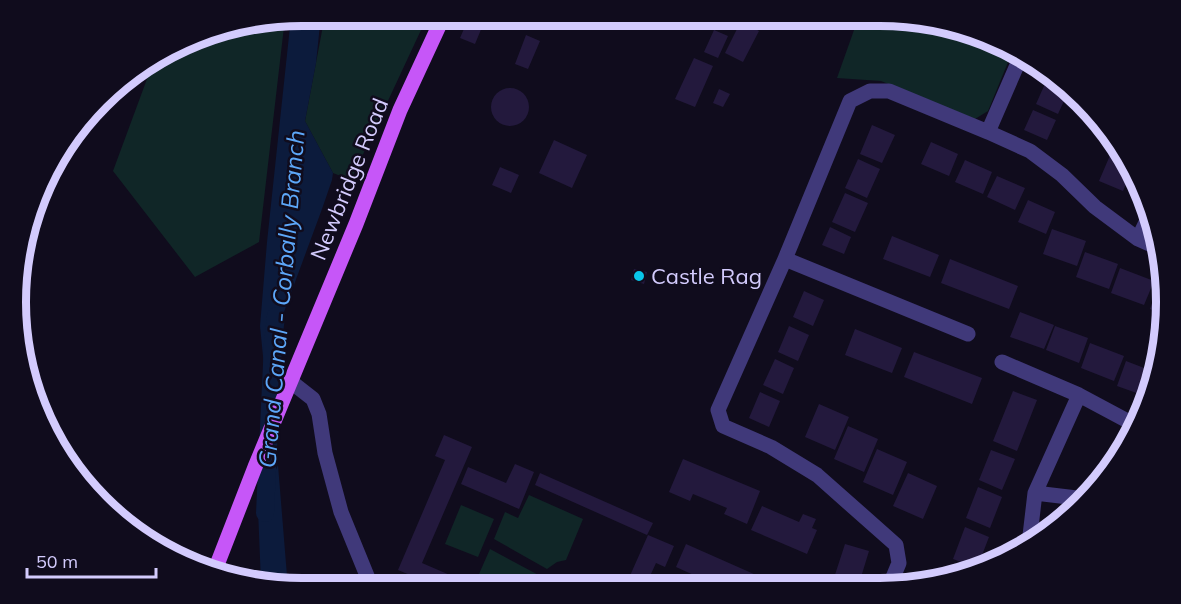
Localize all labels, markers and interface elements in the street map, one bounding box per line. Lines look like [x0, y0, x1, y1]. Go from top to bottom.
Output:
street label: Newbridge Road [304, 94, 394, 264]
water label: Grand Canal - Corbally Branch [251, 129, 311, 469]
place label: Castle Rag [651, 262, 762, 290]
marker: Castle Rag [632, 269, 646, 283]
scale bar [27, 541, 156, 579]
text: 50 m [36, 550, 78, 573]

